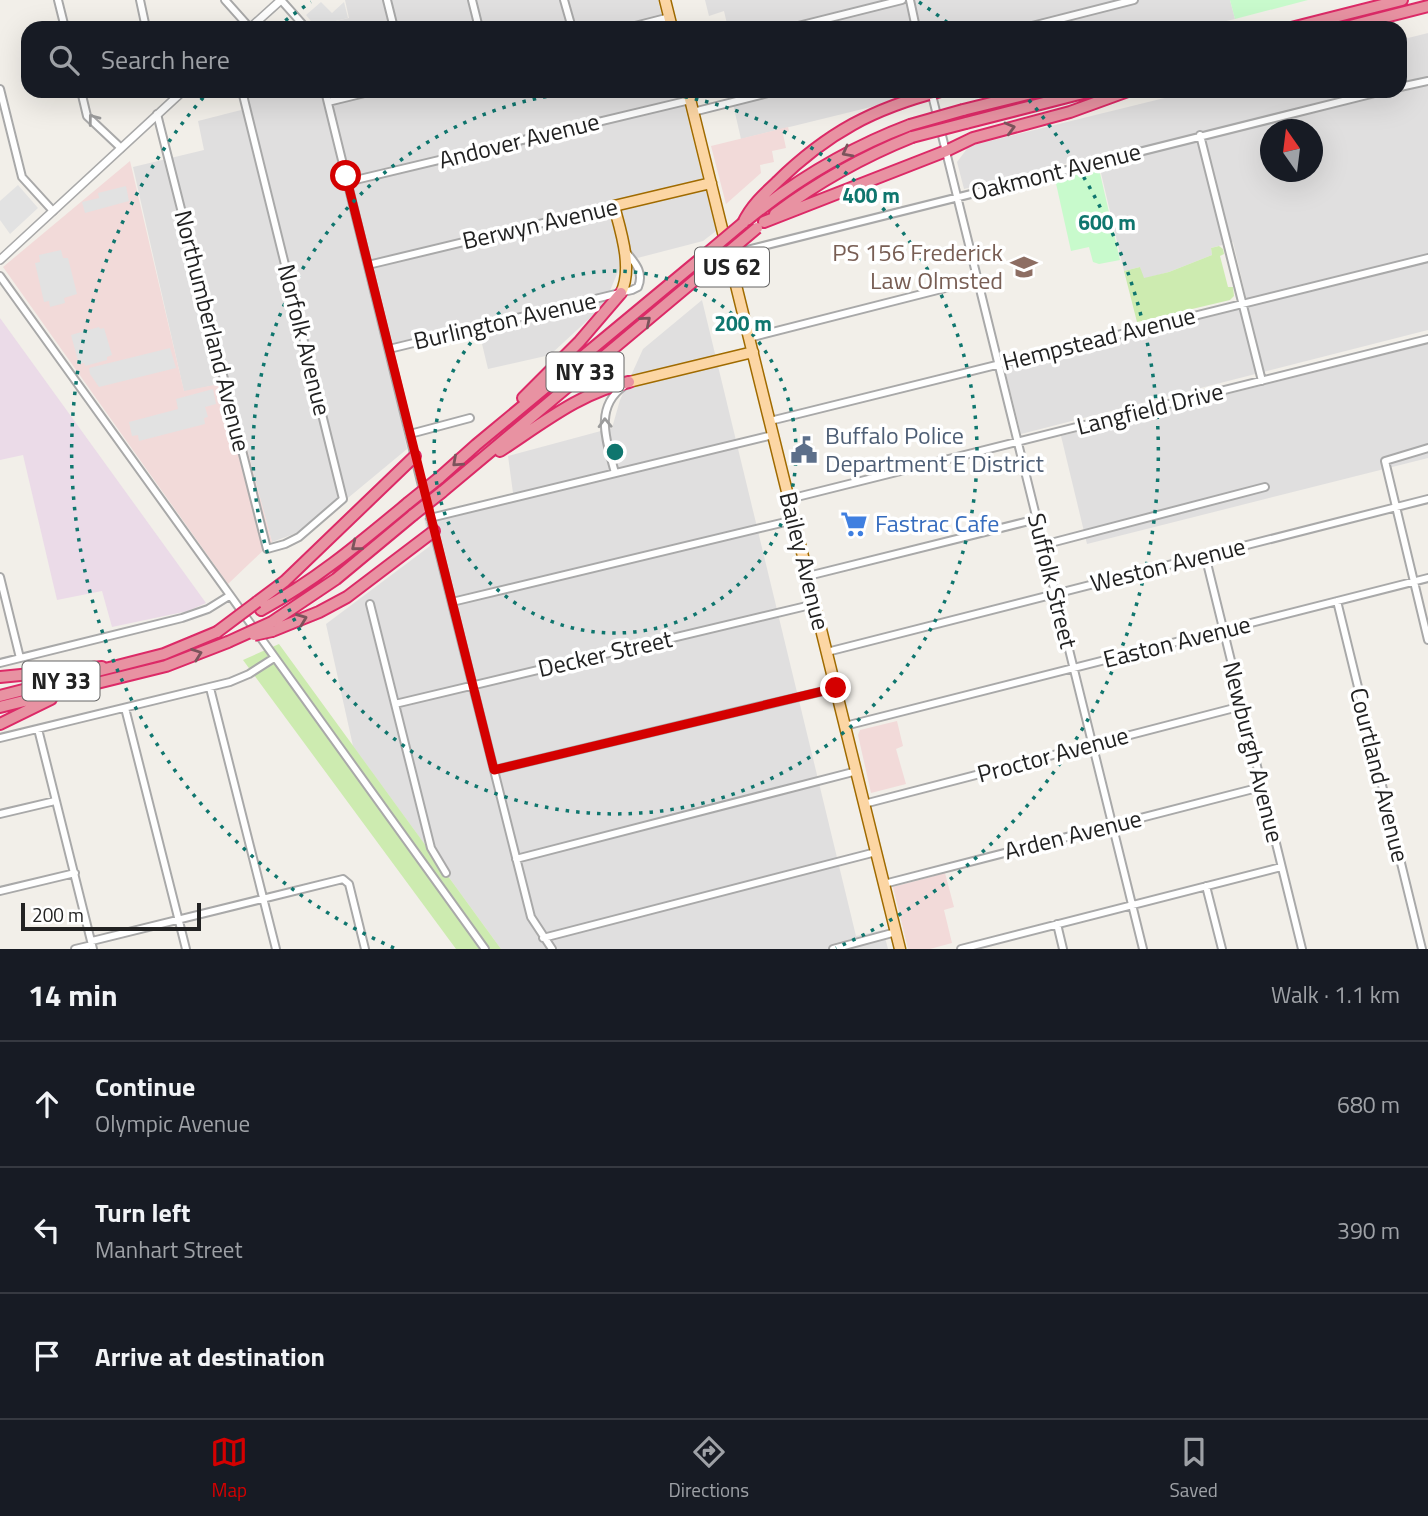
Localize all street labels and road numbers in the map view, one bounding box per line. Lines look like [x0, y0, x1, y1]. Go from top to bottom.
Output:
street label: Andover Avenue [435, 103, 603, 177]
street label: Oakmont Avenue [967, 133, 1144, 210]
street label: Berwyn Avenue [459, 188, 621, 258]
street label: Northumberland Avenue [166, 206, 260, 455]
road number: US 62 [695, 248, 769, 286]
street label: Norfolk Avenue [269, 260, 341, 419]
street label: Burlington Avenue [410, 282, 600, 359]
street label: Hempstead Avenue [998, 297, 1199, 379]
road number: NY 33 [546, 352, 624, 392]
street label: Langfield Drive [1073, 372, 1227, 444]
street label: Bailey Avenue [770, 488, 840, 634]
street label: Suffolk Street [1019, 509, 1087, 653]
street label: Weston Avenue [1087, 527, 1249, 601]
street label: Easton Avenue [1099, 605, 1254, 677]
street label: Decker Street [534, 620, 676, 686]
street label: Newburgh Avenue [1214, 657, 1294, 846]
road number: NY 33 [22, 662, 100, 701]
street label: Courtland Avenue [1341, 684, 1419, 866]
street label: Proctor Avenue [973, 717, 1132, 792]
street label: Arden Avenue [1000, 800, 1145, 868]

